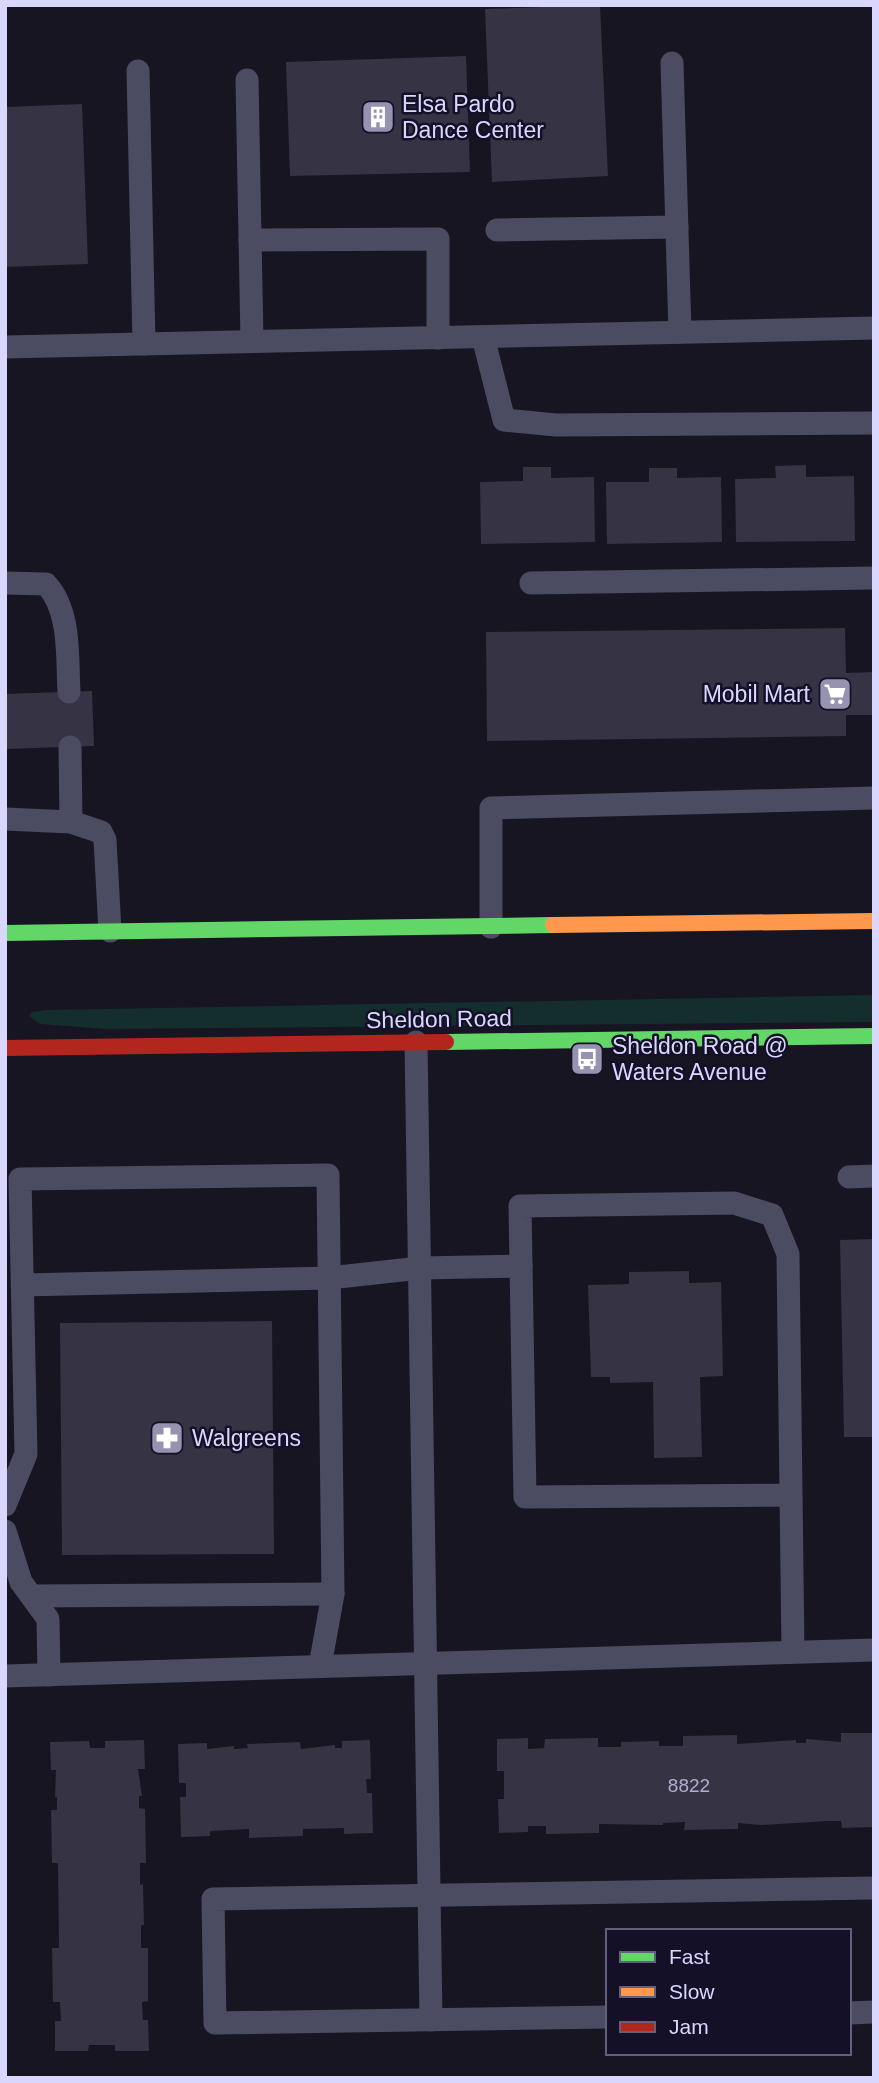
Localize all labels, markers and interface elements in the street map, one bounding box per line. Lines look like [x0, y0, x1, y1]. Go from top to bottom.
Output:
place label: Elsa Pardo Dance Center [402, 91, 544, 143]
building icon: Elsa Pardo Dance Center [359, 98, 397, 136]
supermarket icon: Mobil Mart [816, 675, 854, 713]
place label: Mobil Mart [703, 681, 811, 707]
street label: Sheldon Road [366, 1005, 512, 1033]
place label: Sheldon Road @ Waters Avenue [612, 1033, 788, 1085]
bus stop icon: Sheldon Road @ Waters Avenue [568, 1040, 606, 1078]
pharmacy icon: Walgreens [148, 1419, 186, 1457]
place label: Walgreens [192, 1425, 301, 1451]
house number: 8822 [668, 1775, 710, 1796]
legend [606, 1929, 851, 2055]
text: Fast [669, 1945, 710, 1968]
text: Slow [669, 1980, 715, 2003]
text: Jam [669, 2015, 709, 2038]

